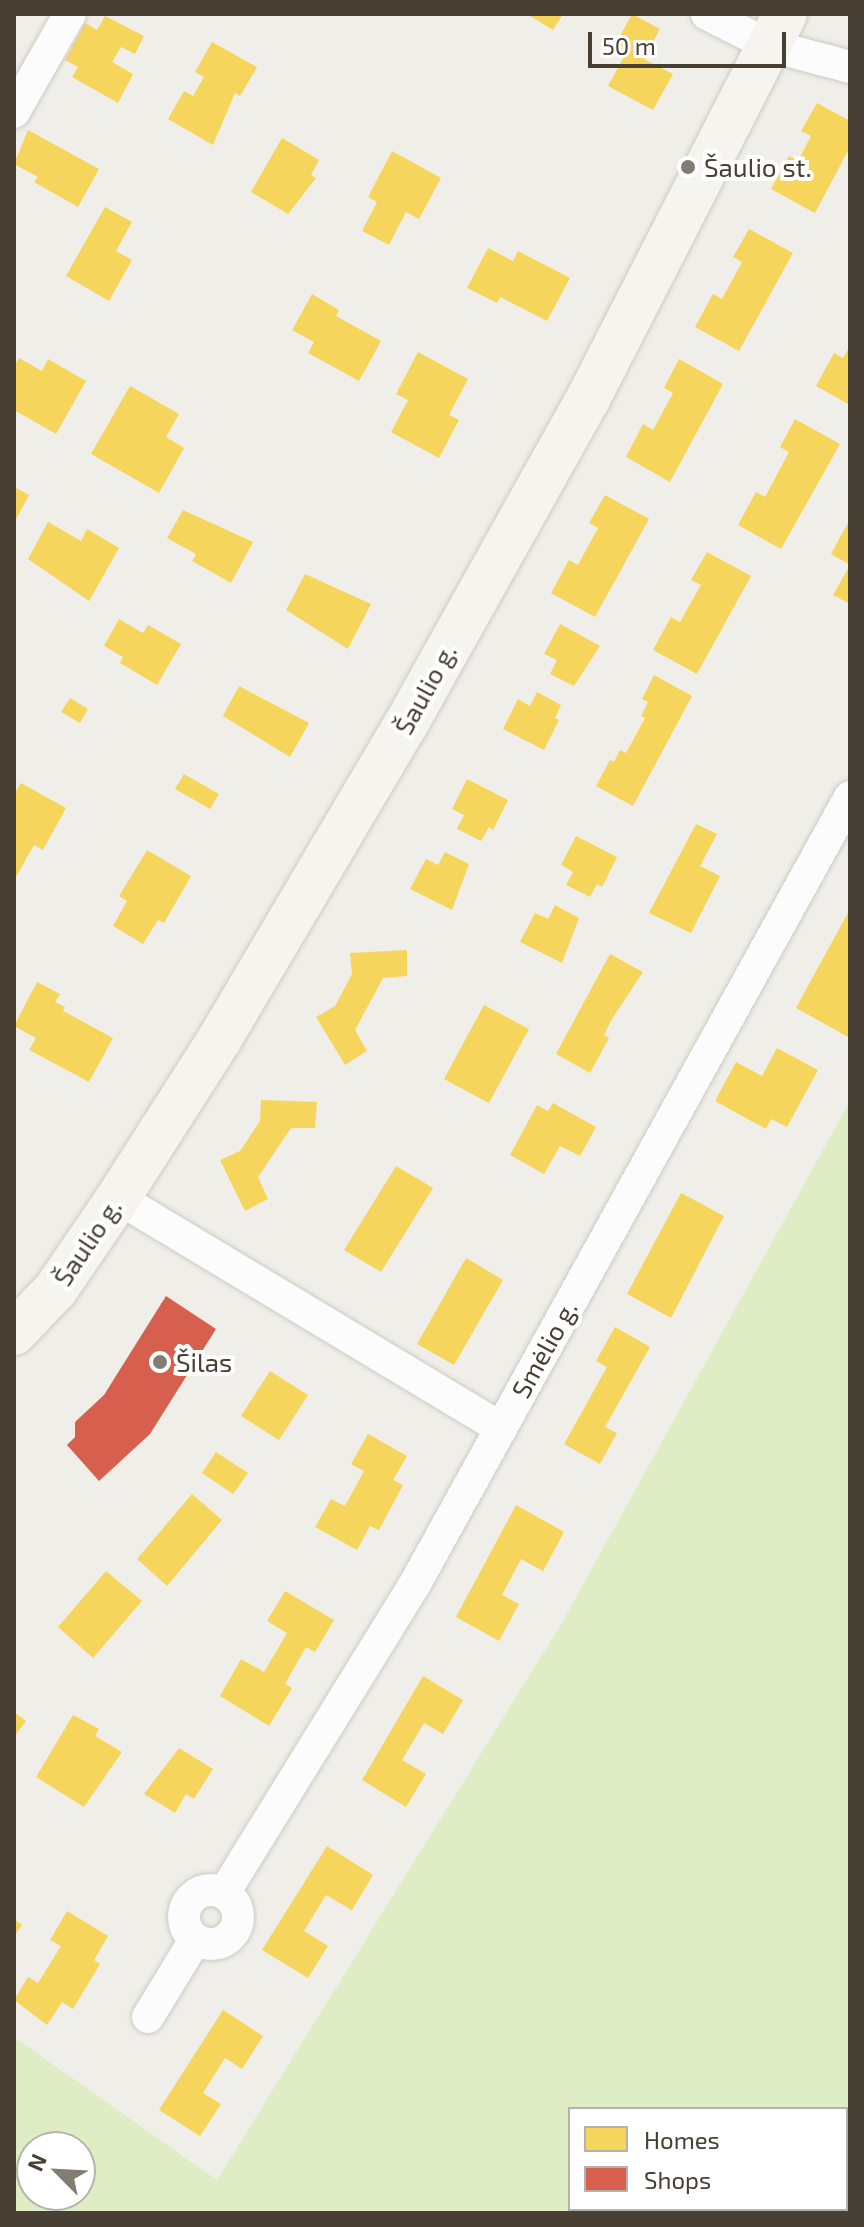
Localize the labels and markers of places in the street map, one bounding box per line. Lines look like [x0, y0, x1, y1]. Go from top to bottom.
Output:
place label: Šaulio st. [704, 151, 811, 183]
marker: Šaulio st. [679, 158, 697, 176]
place label: Šilas [176, 1346, 232, 1378]
marker: Šilas [151, 1353, 169, 1371]

